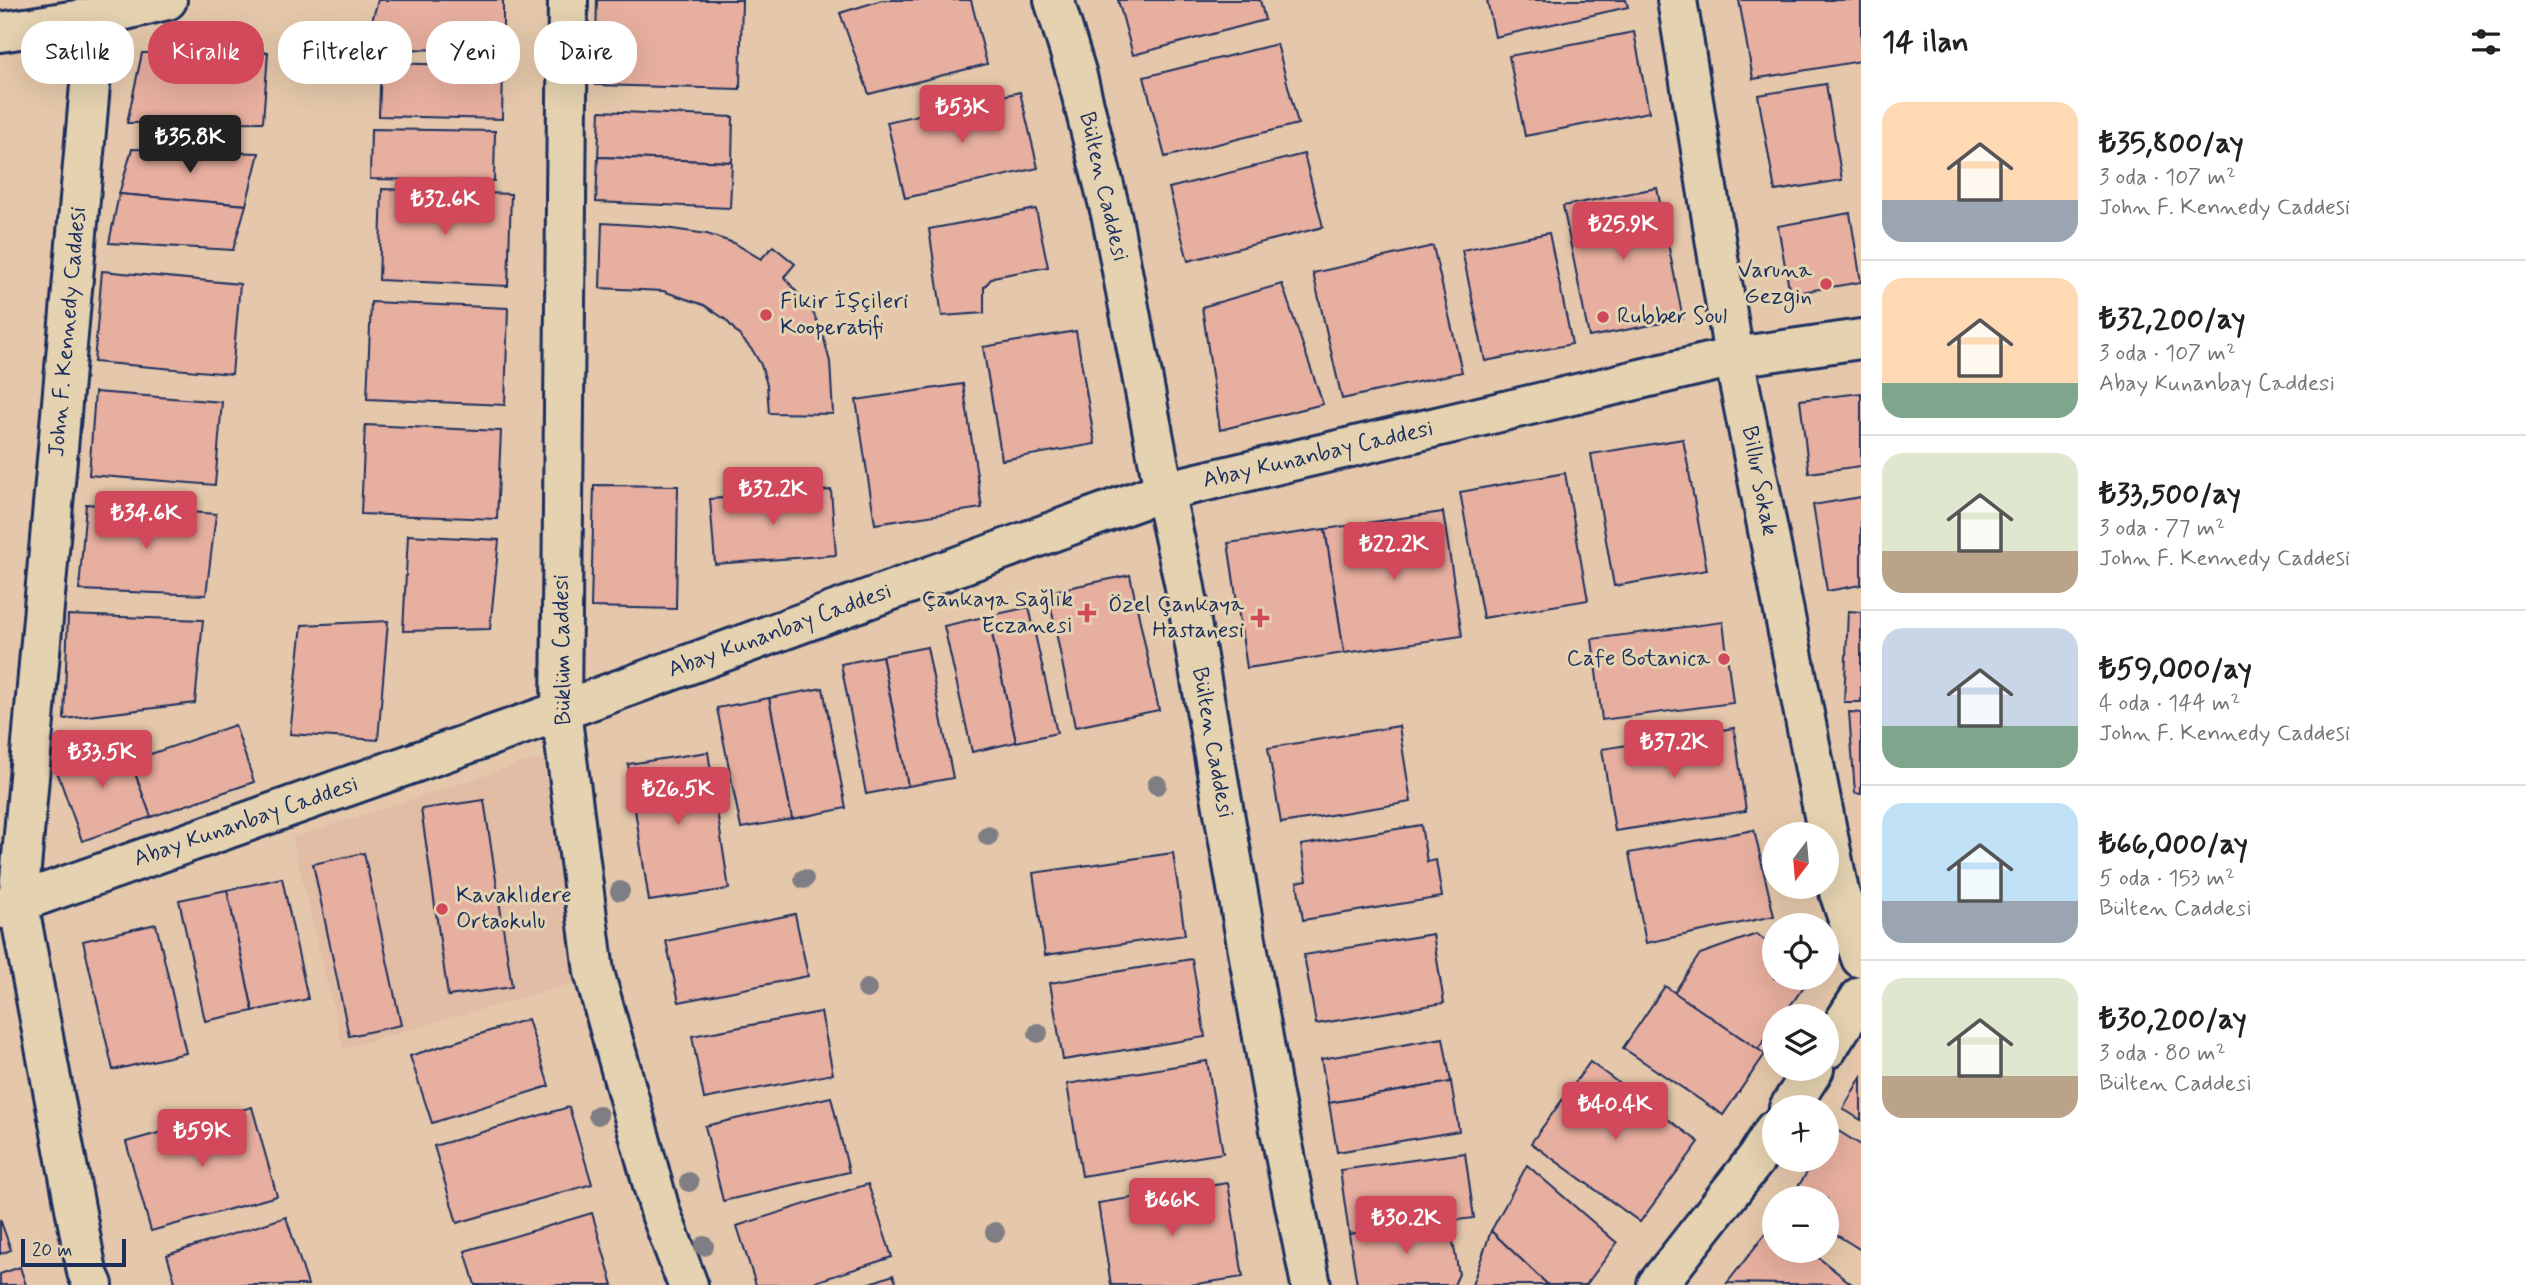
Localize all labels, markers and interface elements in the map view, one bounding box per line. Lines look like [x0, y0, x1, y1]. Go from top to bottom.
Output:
chip: Satılık [21, 21, 134, 84]
chip: Kiralık [148, 21, 264, 84]
chip: Filtreler [278, 21, 412, 84]
chip: Yeni [426, 21, 520, 84]
chip: Daire [534, 21, 637, 84]
text: 14 ilan [1882, 23, 1969, 62]
icon: filters [2467, 23, 2505, 61]
pin: ₺53K [921, 86, 1003, 145]
text: ₺53K [936, 93, 988, 123]
street label: Bülten Caddesi [1071, 109, 1135, 265]
pin: ₺35.8K [133, 116, 247, 175]
text: ₺35.8K [155, 123, 225, 153]
text: ₺35,800/ay [2099, 124, 2244, 163]
icon: home [1938, 130, 2022, 214]
text: 3 oda · 107 m² [2099, 163, 2236, 193]
pin: ₺32.6K [388, 177, 502, 237]
text: ₺32.6K [411, 185, 479, 215]
text: John F. Kennedy Caddesi [2099, 193, 2350, 223]
pin: ₺25.9K [1566, 202, 1680, 262]
street label: John F. Kennedy Caddesi [42, 206, 94, 458]
text: ₺25.9K [1589, 210, 1657, 240]
place label: Varuna Gezgin [1738, 256, 1812, 314]
marker: Varuna Gezgin [1818, 276, 1834, 292]
place label: Fikir İşçileri Kooperatifi [780, 287, 908, 343]
text: ₺32,200/ay [2099, 300, 2245, 339]
place label: Rubber Soul [1617, 302, 1727, 332]
icon: home [1938, 306, 2022, 390]
marker: Fikir İşçileri Kooperatifi [758, 307, 774, 323]
marker: Rubber Soul [1595, 309, 1611, 325]
text: 3 oda · 107 m² [2099, 339, 2236, 369]
text: Abay Kunanbay Caddesi [2099, 369, 2335, 399]
street label: Abay Kunanbay Caddesi [1200, 414, 1436, 496]
street label: Billur Sokak [1734, 424, 1784, 538]
pin: ₺32.2K [716, 468, 830, 527]
text: ₺32.2K [739, 475, 807, 505]
text: ₺33,500/ay [2099, 475, 2241, 514]
icon: home [1938, 481, 2022, 565]
pin: ₺34.6K [89, 491, 203, 551]
text: ₺34.6K [111, 499, 181, 529]
text: 3 oda · 77 m² [2099, 514, 2225, 544]
pin: ₺22.2K [1337, 522, 1451, 582]
text: ₺22.2K [1360, 530, 1428, 560]
text: John F. Kennedy Caddesi [2099, 544, 2350, 574]
street label: Büklüm Caddesi [547, 574, 579, 726]
street label: Abay Kunanbay Caddesi [664, 577, 896, 685]
place label: Çankaya Sağlık Eczanesi [922, 585, 1073, 641]
place label: Özel Çankaya Hastanesi [1108, 590, 1244, 646]
marker: Çankaya Sağlık Eczanesi [1079, 605, 1095, 621]
marker: Özel Çankaya Hastanesi [1250, 608, 1270, 628]
place label: Cafe Botanica [1567, 644, 1710, 674]
text: ₺59,000/ay [2099, 650, 2252, 689]
marker: Cafe Botanica [1716, 651, 1732, 667]
icon: home [1938, 656, 2022, 740]
street label: Bülten Caddesi [1184, 665, 1240, 821]
text: 4 oda · 144 m² [2099, 689, 2240, 719]
text: John F. Kennedy Caddesi [2099, 719, 2350, 749]
pin: ₺37.2K [1617, 720, 1731, 780]
text: ₺37.2K [1640, 728, 1708, 758]
pin: ₺33.5K [45, 730, 159, 790]
text: ₺33.5K [68, 738, 136, 768]
pin: ₺26.5K [621, 768, 735, 827]
street label: Abay Kunanbay Caddesi [130, 769, 362, 875]
text: ₺26.5K [642, 775, 714, 805]
north arrow [1762, 822, 1839, 900]
map controls [1762, 822, 1839, 1263]
text: ₺66,000/ay [2099, 825, 2248, 864]
icon: home [1938, 831, 2022, 915]
text: 5 oda · 153 m² [2099, 864, 2235, 894]
place label: Kavaklıdere Ortaokulu [456, 881, 572, 937]
text: Bülten Caddesi [2099, 894, 2252, 924]
marker: Kavaklıdere Ortaokulu [434, 901, 450, 917]
button: locate [1762, 913, 1839, 990]
text: ₺30,200/ay [2099, 1000, 2247, 1039]
button: layers [1762, 1004, 1839, 1081]
icon: home [1938, 1006, 2022, 1090]
text: 3 oda · 80 m² [2099, 1039, 2226, 1069]
text: Bülten Caddesi [2099, 1069, 2252, 1099]
pin: ₺40.4K [1558, 1082, 1672, 1142]
text: ₺40.4K [1578, 1090, 1652, 1120]
button: + [1762, 1095, 1839, 1172]
pin: ₺59K [161, 1110, 243, 1169]
text: ₺59K [174, 1117, 230, 1147]
pin: ₺66K [1131, 1178, 1213, 1238]
text: ₺66K [1145, 1186, 1199, 1216]
button: − [1762, 1186, 1839, 1263]
pin: ₺30.2K [1349, 1196, 1463, 1256]
text: ₺30.2K [1372, 1204, 1440, 1234]
scale bar [21, 1236, 126, 1268]
text: 20 m [32, 1238, 72, 1263]

